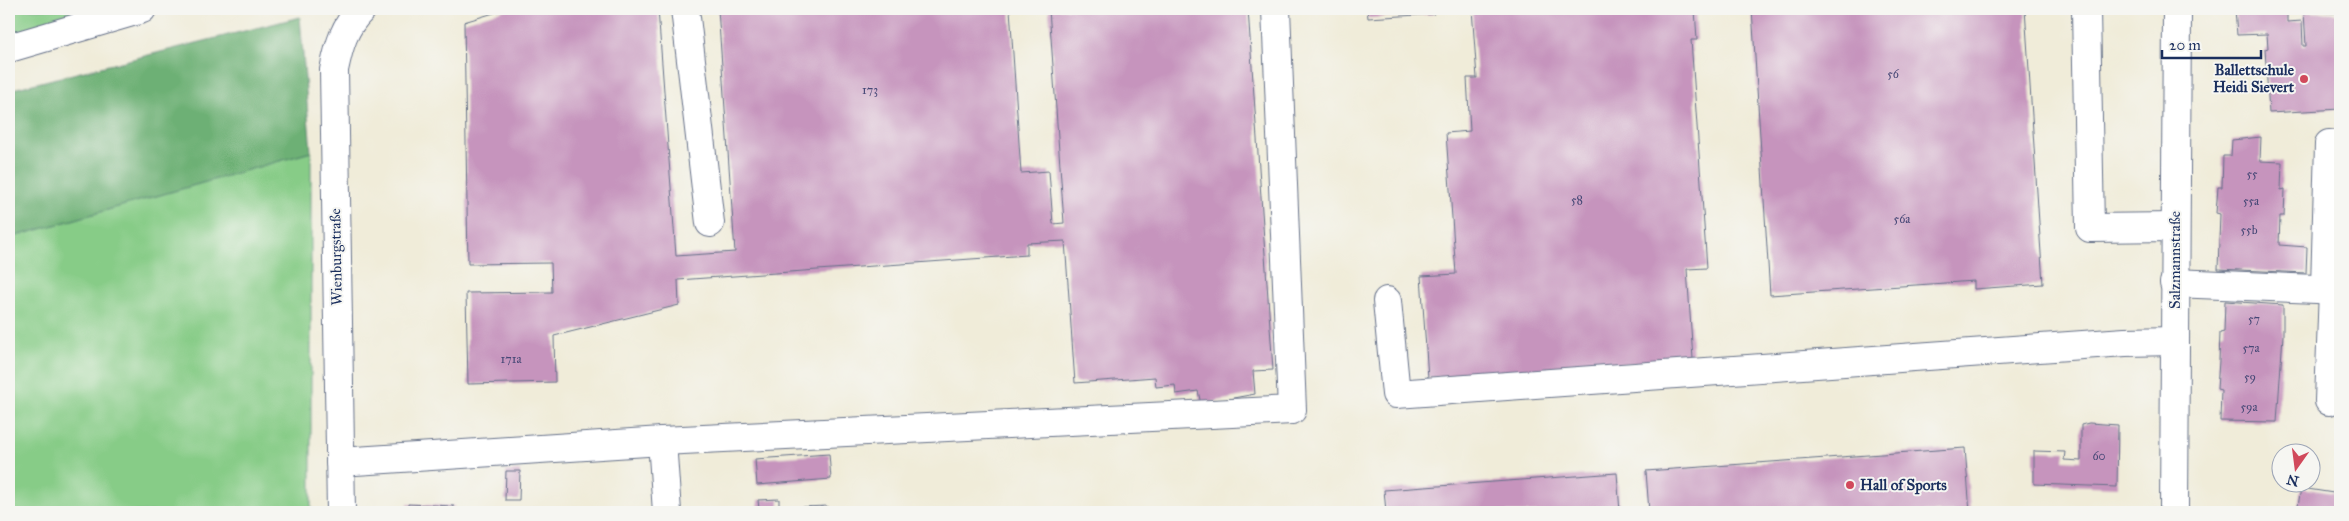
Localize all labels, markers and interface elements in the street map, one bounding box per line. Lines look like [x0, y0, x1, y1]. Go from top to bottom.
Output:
scale bar [2162, 28, 2260, 60]
text: 20 m [2169, 36, 2201, 54]
place label: Ballettschule Heidi Sievert [2213, 61, 2295, 96]
house number: 56 [1887, 67, 1900, 81]
marker: Ballettschule Heidi Sievert [2298, 73, 2310, 85]
house number: 173 [862, 83, 878, 97]
house number: 55 [2246, 167, 2258, 181]
house number: 58 [1571, 193, 1583, 207]
house number: 55a [2243, 194, 2260, 208]
street label: Wienburgstraße [326, 208, 346, 306]
street label: Salzmannstraße [2166, 211, 2184, 309]
house number: 56a [1894, 212, 1911, 226]
house number: 55b [2241, 223, 2258, 237]
house number: 57 [2248, 312, 2260, 326]
house number: 57a [2242, 341, 2260, 355]
house number: 171a [501, 352, 522, 366]
house number: 59 [2244, 370, 2256, 384]
house number: 59a [2240, 400, 2258, 414]
north arrow [2272, 444, 2322, 494]
house number: 60 [2092, 449, 2106, 463]
text: N [2285, 470, 2301, 490]
place label: Hall of Sports [1860, 476, 1947, 495]
marker: Hall of Sports [1844, 479, 1856, 491]

